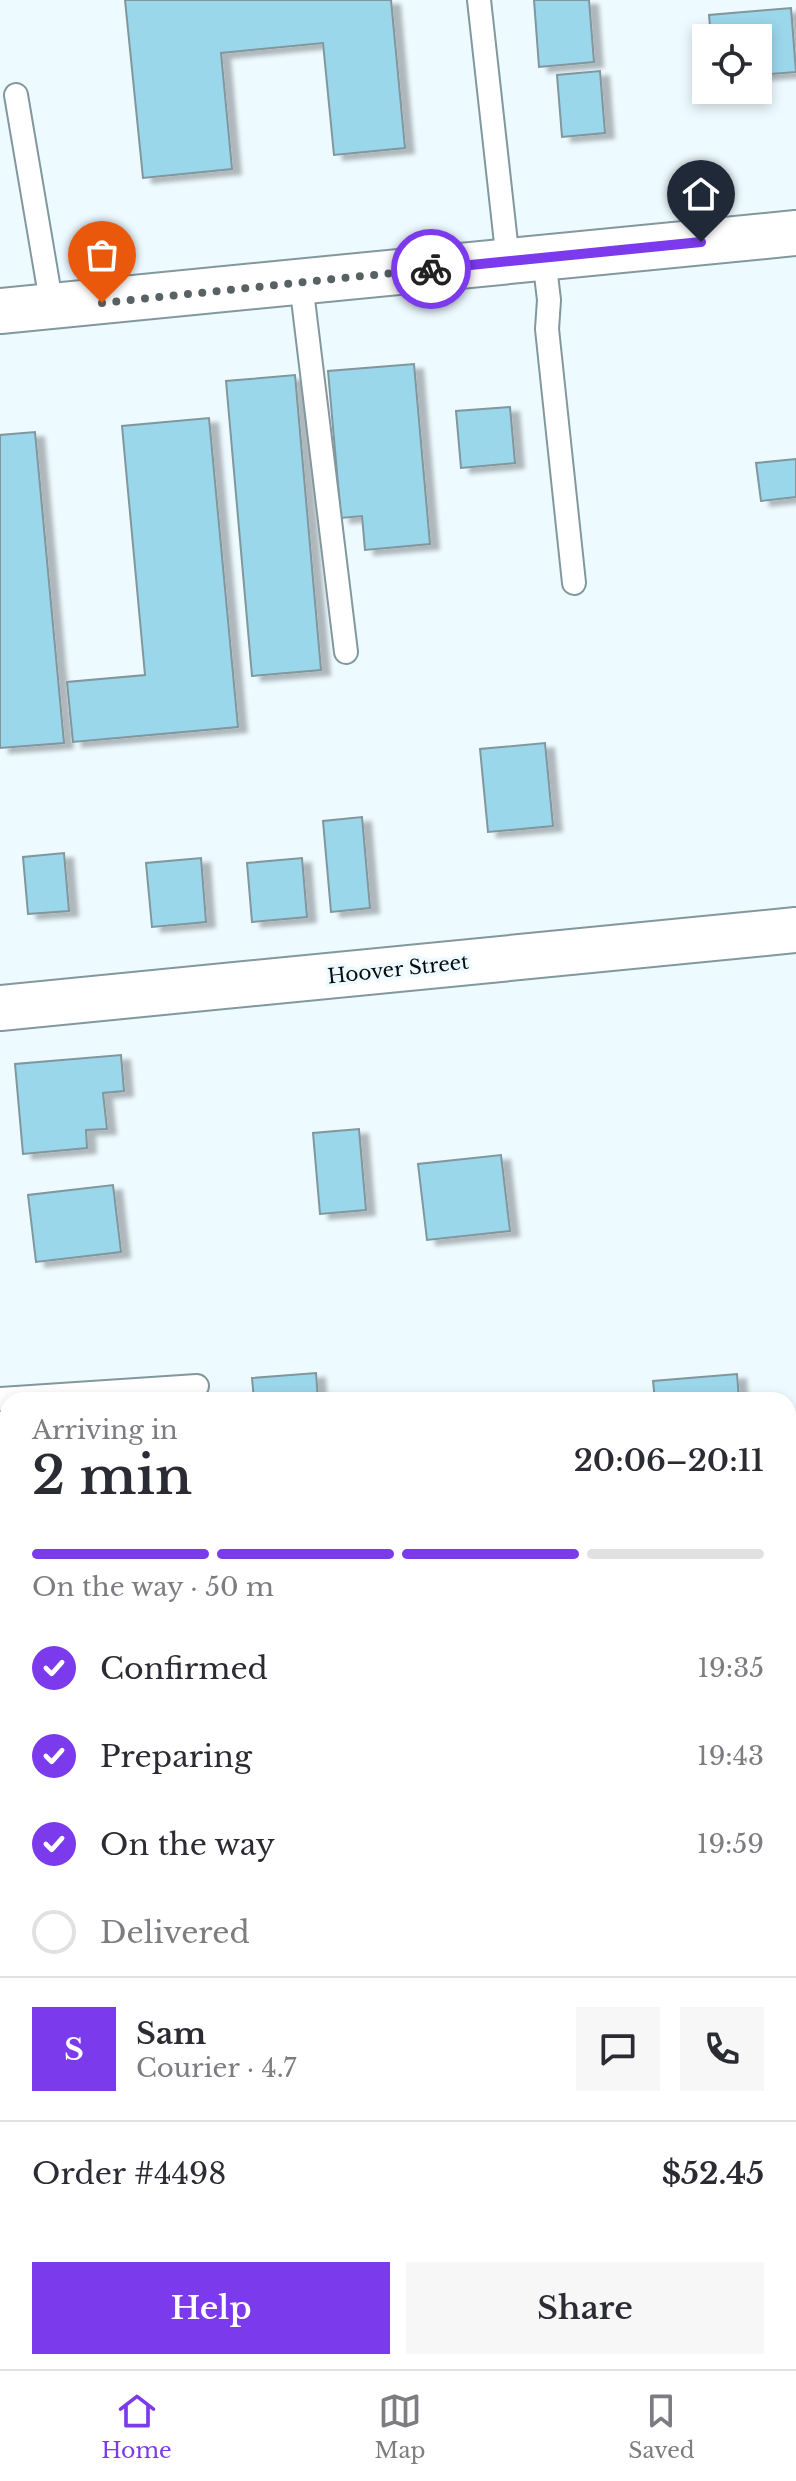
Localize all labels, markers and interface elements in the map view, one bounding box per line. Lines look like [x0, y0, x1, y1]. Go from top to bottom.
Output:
map controls [692, 24, 772, 104]
button: locate [692, 24, 772, 104]
pin [667, 160, 735, 242]
icon: home [679, 172, 723, 216]
pin [68, 221, 136, 303]
courier [391, 229, 471, 309]
icon: bag [80, 233, 124, 277]
icon: bike [409, 247, 453, 291]
street label: Hoover Street [326, 950, 470, 988]
text: Arriving in [32, 1414, 178, 1446]
text: 20:06–20:11 [574, 1442, 764, 1479]
text: 2 min [32, 1444, 192, 1508]
text: On the way · 50 m [32, 1571, 274, 1603]
icon: check [32, 1646, 76, 1690]
text: Confirmed [100, 1650, 268, 1687]
text: 19:35 [697, 1652, 764, 1684]
icon: check [32, 1734, 76, 1778]
text: Preparing [100, 1738, 252, 1775]
text: 19:43 [697, 1740, 764, 1772]
icon: check [32, 1822, 76, 1866]
text: On the way [100, 1826, 275, 1863]
text: 19:59 [697, 1828, 764, 1860]
text: Delivered [100, 1914, 250, 1951]
button: chat [576, 2007, 660, 2091]
button: phone [680, 2007, 764, 2091]
text: Sam [136, 2015, 206, 2052]
text: S [64, 2031, 84, 2068]
text: Courier · 4.7 [136, 2052, 296, 2084]
text: Order #4498 [32, 2155, 227, 2192]
text: $52.45 [662, 2155, 764, 2192]
button: Help [32, 2262, 390, 2354]
button: Share [406, 2262, 764, 2354]
tab: Home [101, 2389, 172, 2464]
tab: Map [374, 2389, 426, 2464]
tab: Saved [628, 2389, 695, 2464]

